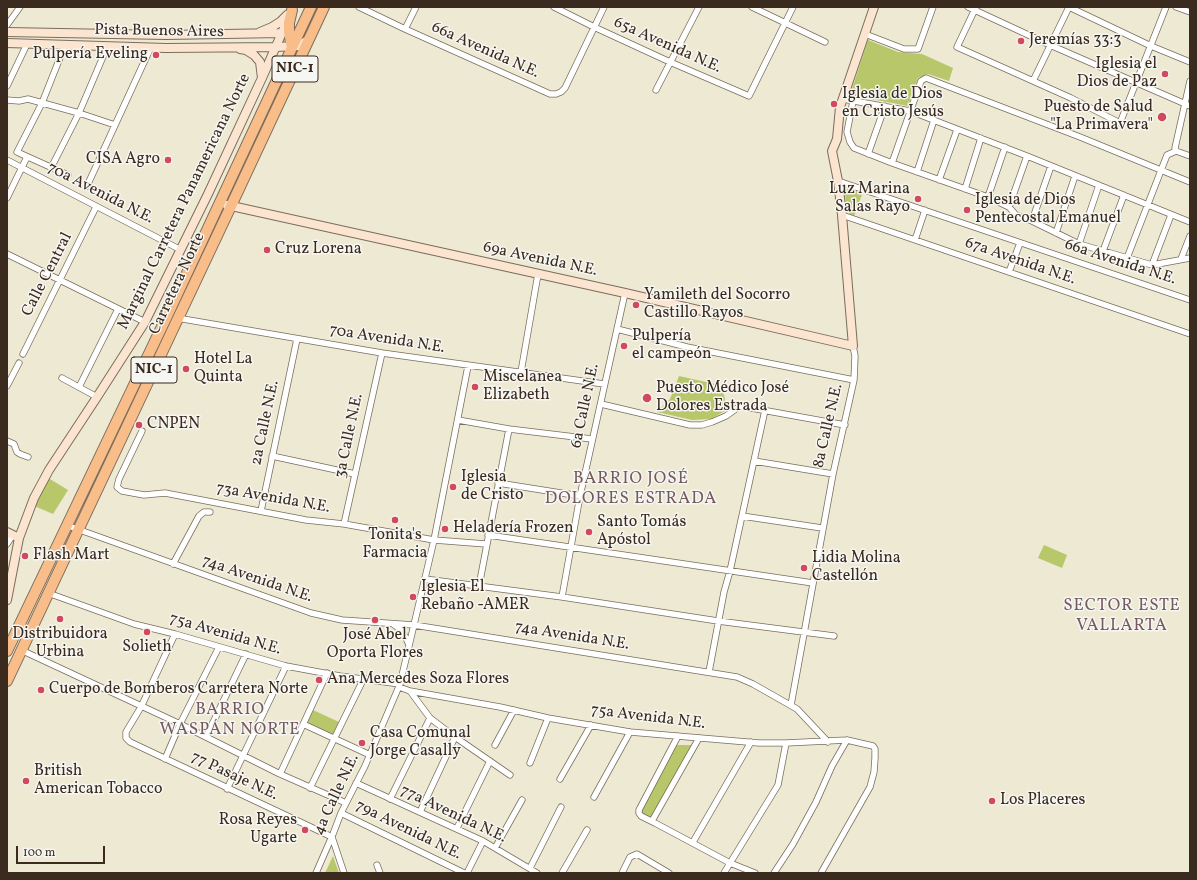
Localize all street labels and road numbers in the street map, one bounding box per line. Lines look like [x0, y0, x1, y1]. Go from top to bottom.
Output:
street label: 65a Avenida N.E. [610, 14, 724, 78]
street label: 66a Avenida N.E. [428, 19, 542, 83]
street label: Pista Buenos Aires [94, 21, 224, 43]
road number: NIC-1 [272, 56, 318, 82]
street label: Marginal Carretera Panamericana Norte [114, 71, 256, 333]
street label: 70a Avenida N.E. [44, 159, 156, 229]
street label: Calle Central [19, 230, 77, 320]
street label: Carretera Norte [146, 230, 210, 338]
street label: 67a Avenida N.E. [962, 234, 1078, 290]
street label: 66a Avenida N.E. [1062, 236, 1178, 290]
street label: 69a Avenida N.E. [481, 239, 599, 281]
street label: 70a Avenida N.E. [328, 321, 446, 359]
road number: NIC-1 [131, 357, 177, 383]
street label: 6a Calle N.E. [568, 362, 604, 450]
street label: 2a Calle N.E. [248, 379, 284, 467]
street label: 8a Calle N.E. [810, 382, 848, 470]
street label: 3a Calle N.E. [332, 392, 368, 480]
street label: 73a Avenida N.E. [215, 480, 331, 518]
street label: 74a Avenida N.E. [199, 552, 315, 608]
street label: 75a Avenida N.E. [167, 610, 283, 660]
street label: 74a Avenida N.E. [513, 618, 631, 656]
street label: 75a Avenida N.E. [590, 701, 706, 735]
street label: 77 Pasaje N.E. [187, 748, 281, 806]
street label: 4a Calle N.E. [310, 751, 364, 839]
street label: 77a Avenida N.E. [397, 782, 509, 848]
street label: 79a Avenida N.E. [352, 797, 464, 865]

